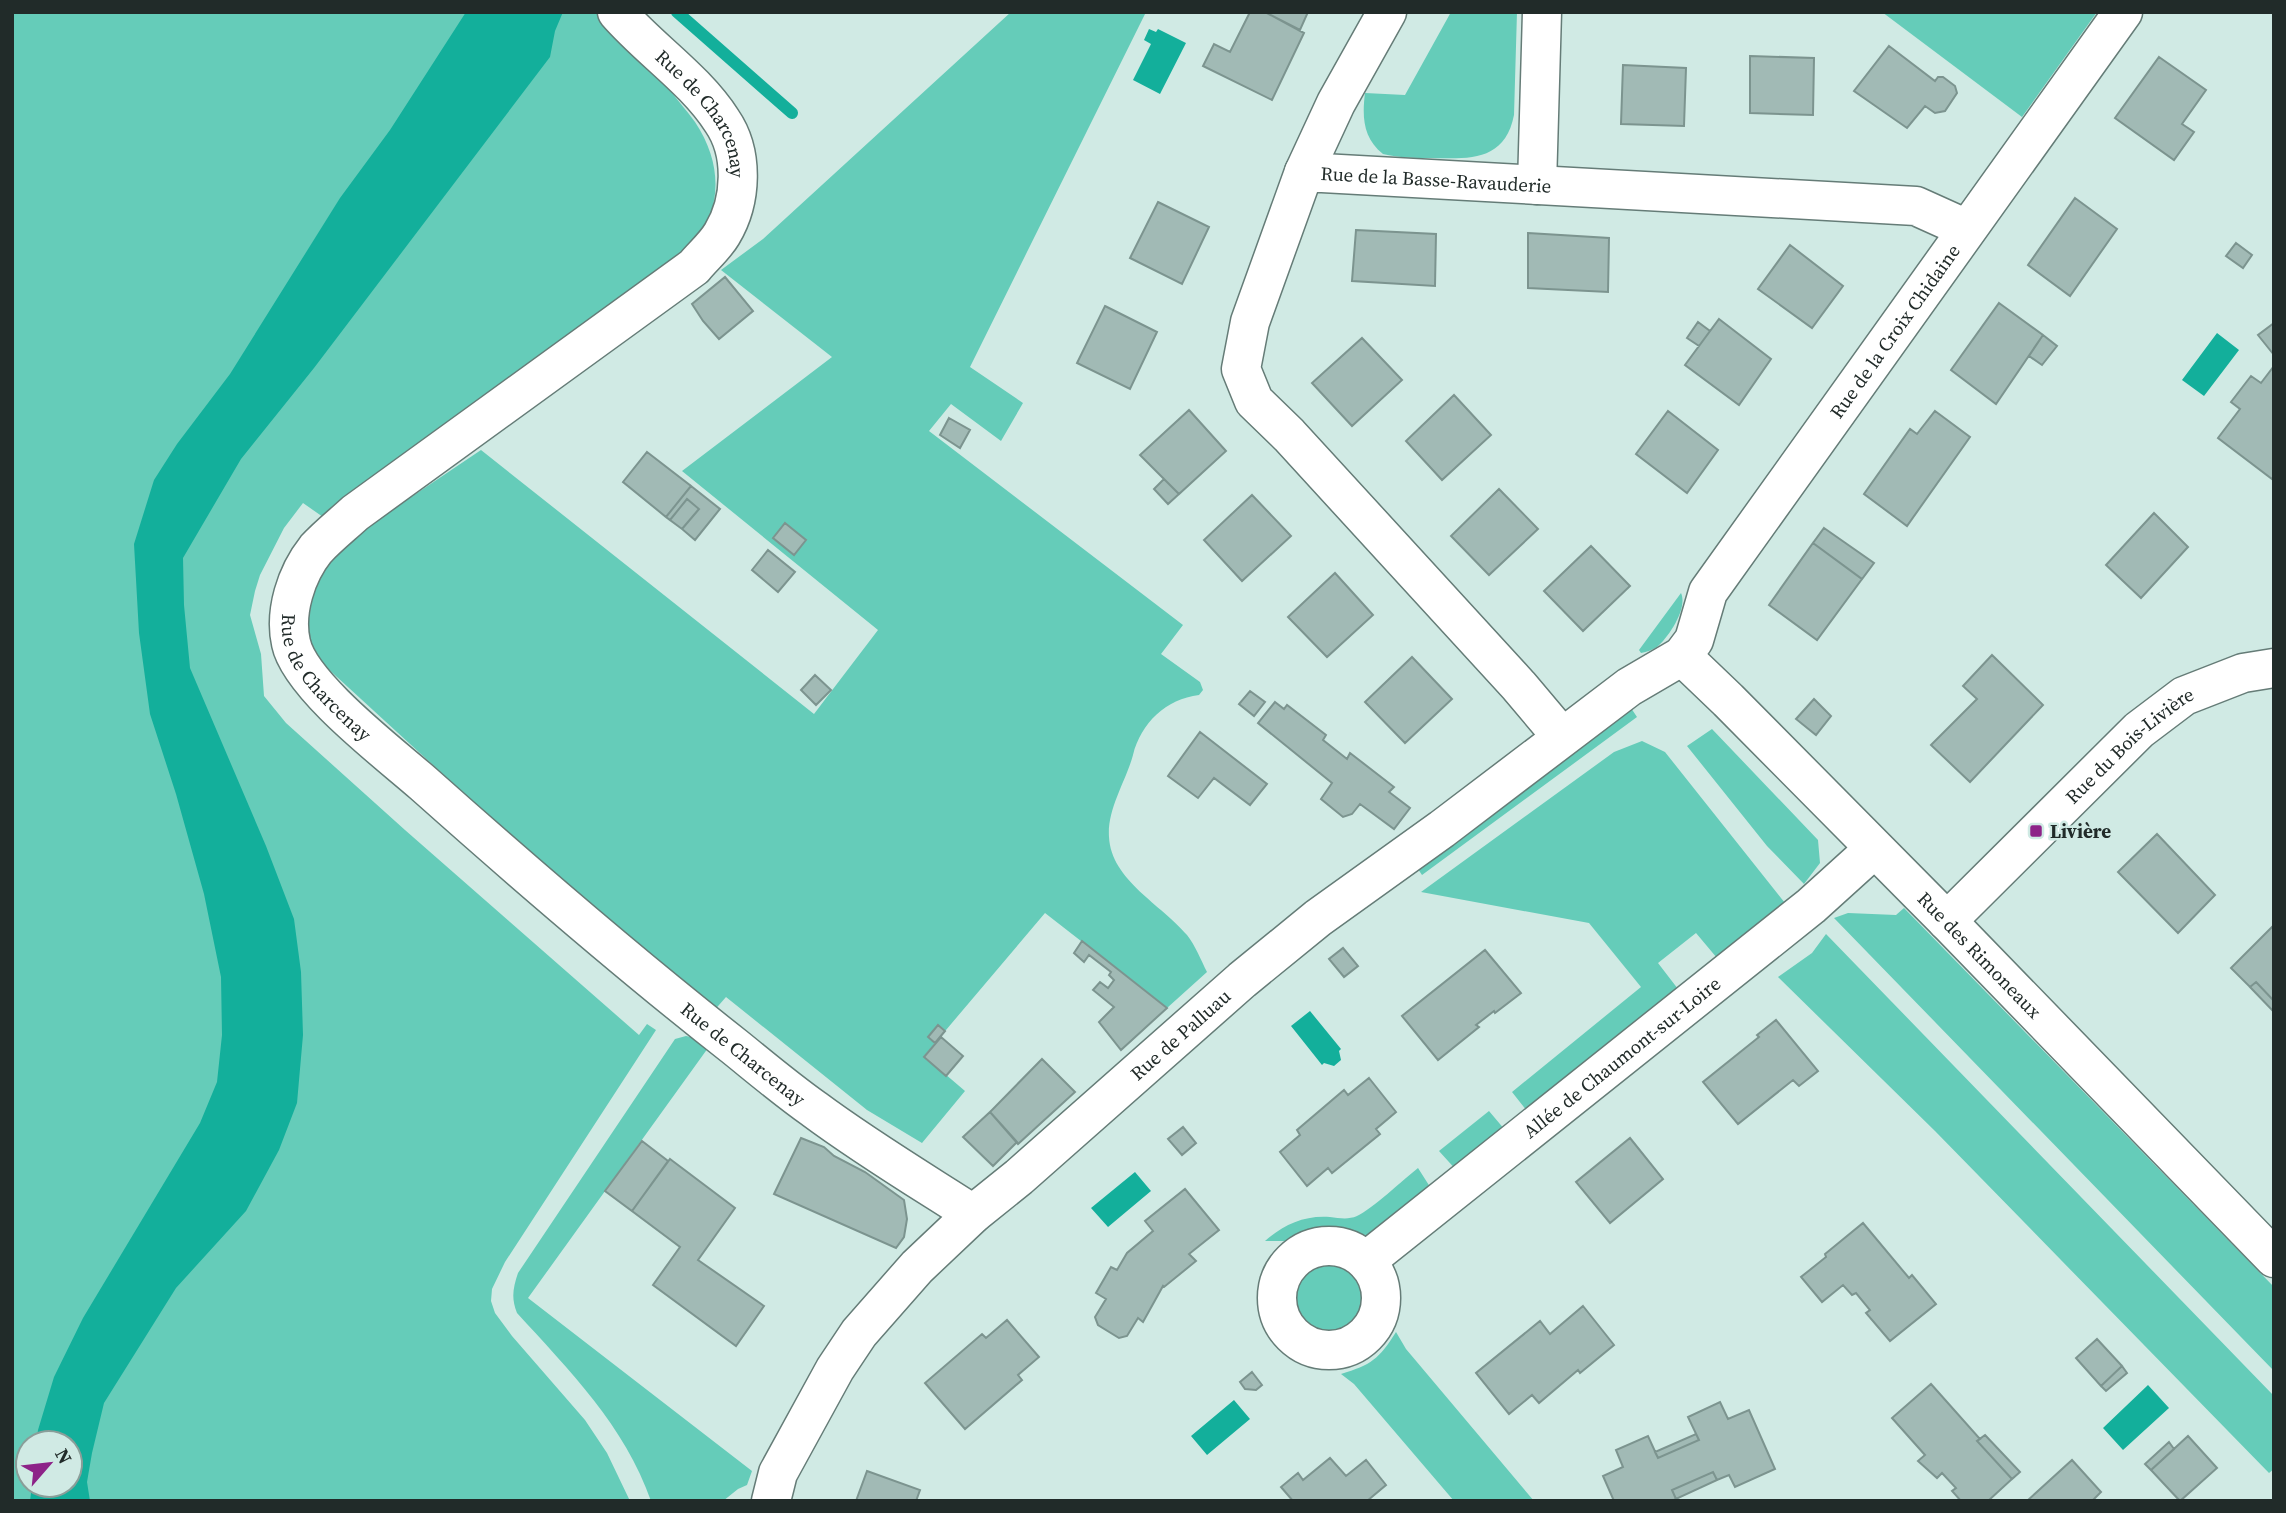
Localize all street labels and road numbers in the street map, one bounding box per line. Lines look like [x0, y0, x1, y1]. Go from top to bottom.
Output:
street label: Rue de Charcenay [650, 44, 751, 178]
street label: Rue de la Basse-Ravauderie [1320, 160, 1552, 199]
street label: Rue de la Croix Chidaine [1823, 239, 1966, 423]
street label: Rue de Charcenay [276, 613, 377, 747]
street label: Rue du Bois-Livière [2059, 681, 2197, 809]
street label: Rue des Rimoneaux [1912, 886, 2048, 1024]
street label: Allée de Chaumont-sur-Loire [1517, 970, 1726, 1144]
street label: Rue de Palluau [1125, 983, 1236, 1086]
street label: Rue de Charcenay [675, 996, 811, 1112]

